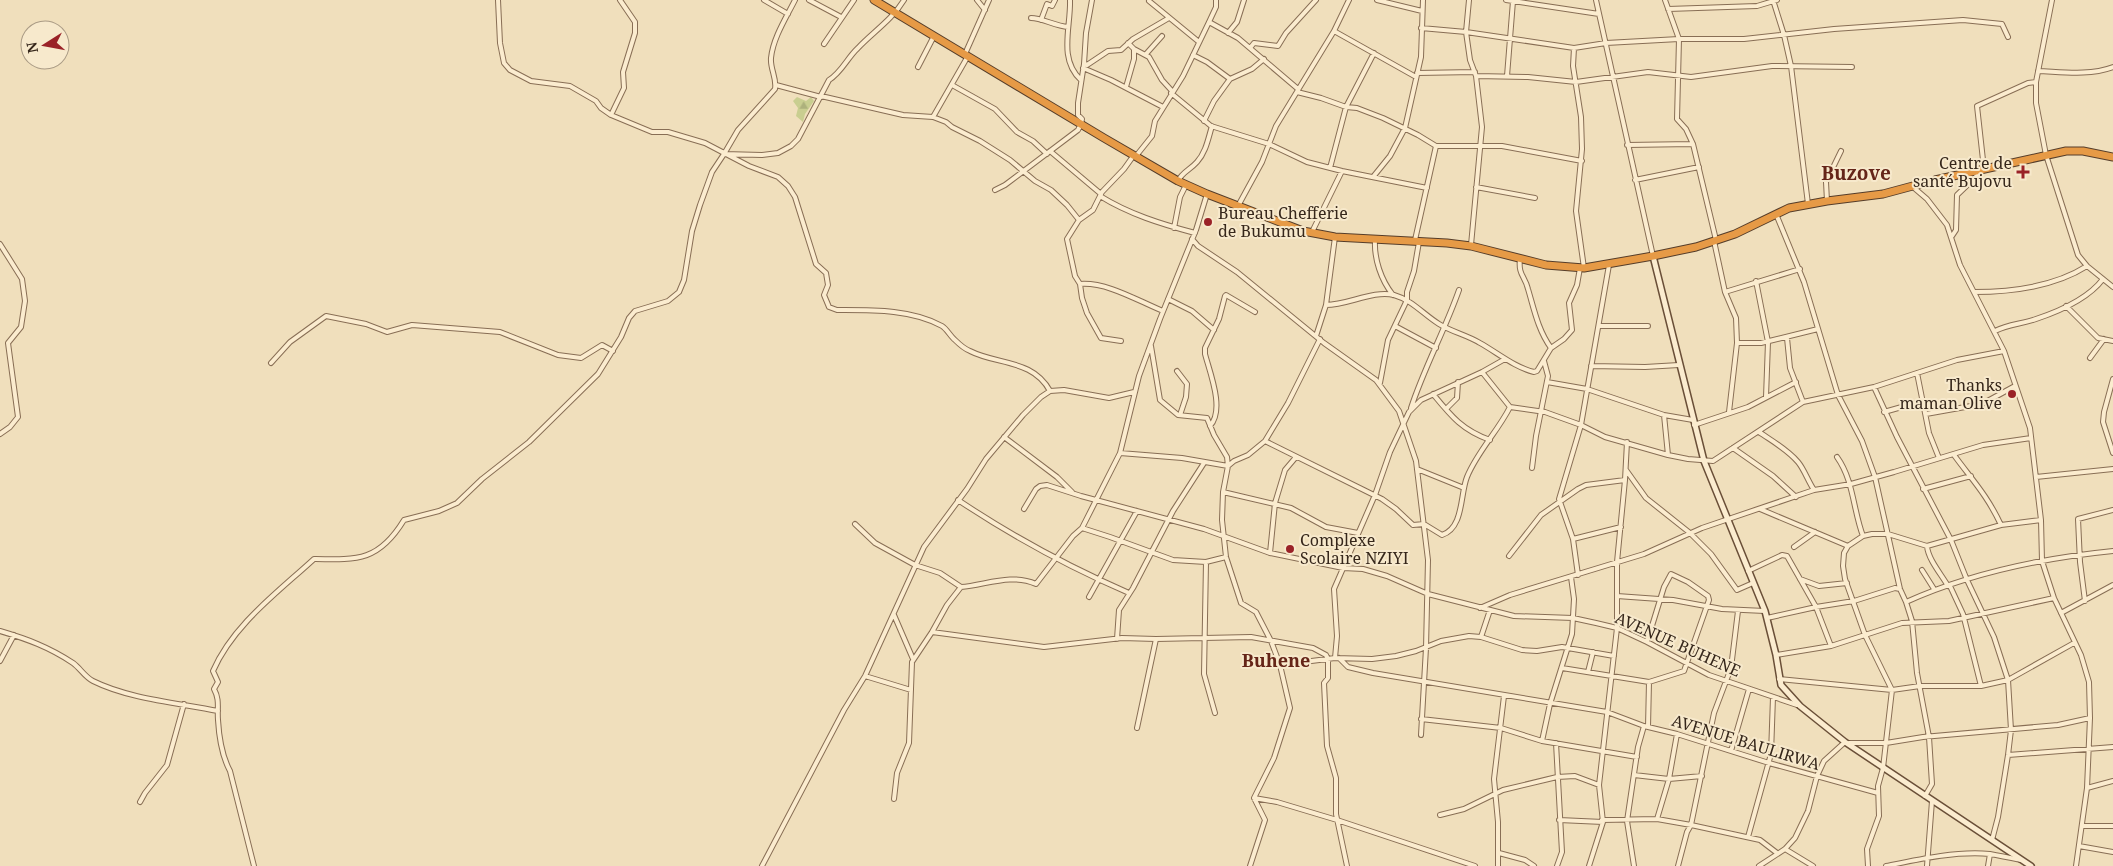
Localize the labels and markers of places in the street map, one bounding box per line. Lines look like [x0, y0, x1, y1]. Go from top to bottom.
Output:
place label: Centre de santé Bujovu [1913, 152, 2012, 192]
marker: Centre de santé Bujovu [2016, 165, 2030, 179]
place label: Bureau Chefferie de Bukumu [1218, 202, 1348, 242]
marker: Bureau Chefferie de Bukumu [1202, 216, 1214, 228]
place label: Thanks maman Olive [1899, 374, 2002, 414]
marker: Thanks maman Olive [2006, 388, 2018, 400]
place label: Complexe Scolaire NZIYI [1300, 529, 1409, 569]
marker: Complexe Scolaire NZIYI [1284, 543, 1296, 555]

